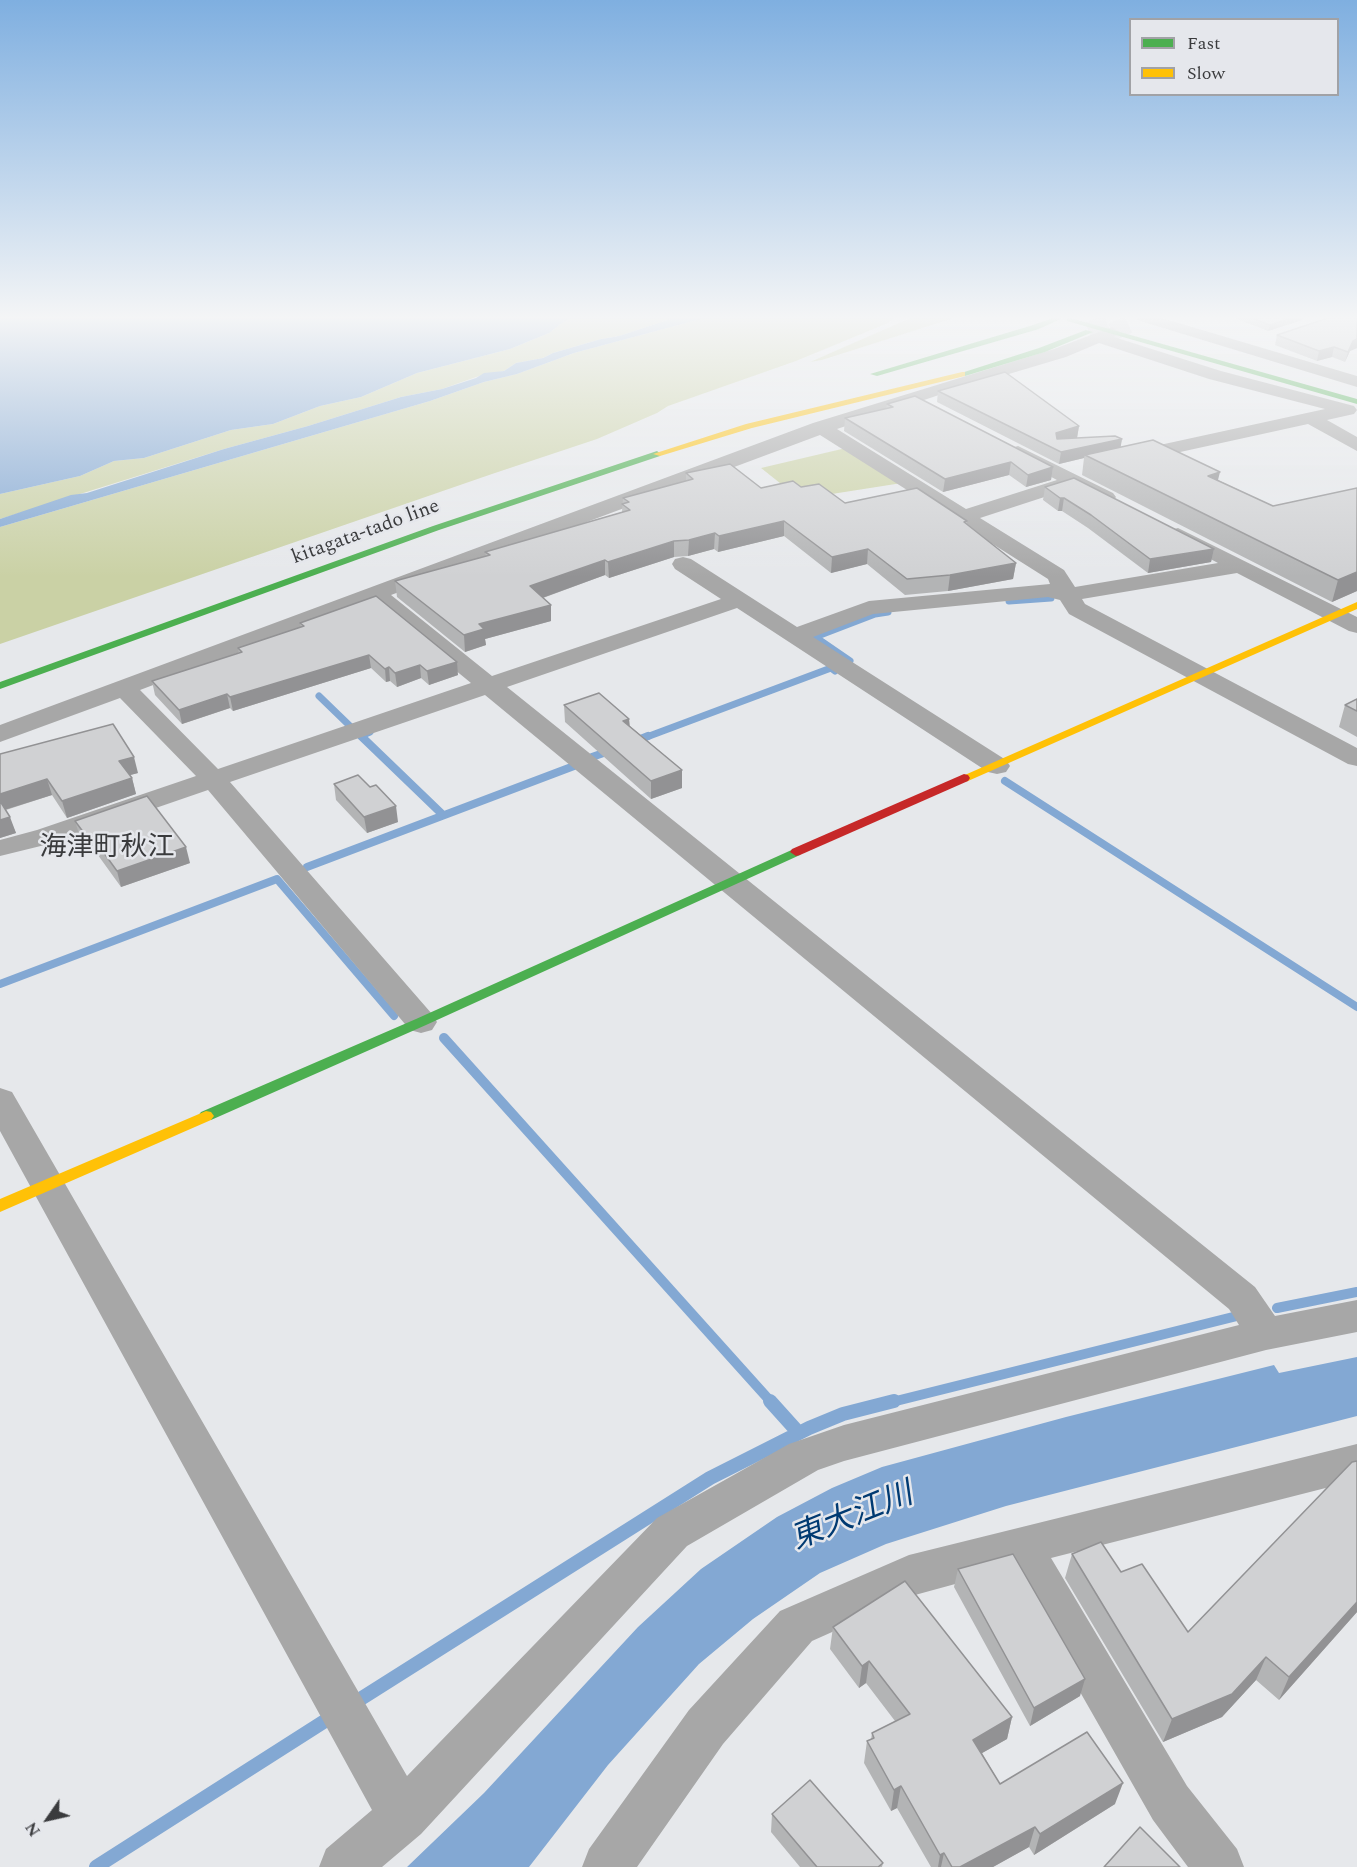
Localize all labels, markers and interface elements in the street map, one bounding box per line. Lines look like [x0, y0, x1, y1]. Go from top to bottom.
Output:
legend [1129, 18, 1339, 96]
text: Fast [1187, 30, 1220, 57]
text: Slow [1187, 60, 1225, 87]
street label: kitagata-tado line [289, 495, 443, 571]
district label: 海津町秋江 [40, 834, 174, 866]
water label: 東大江川 [786, 1477, 920, 1561]
north arrow [18, 1789, 78, 1849]
text: N [19, 1817, 47, 1841]

